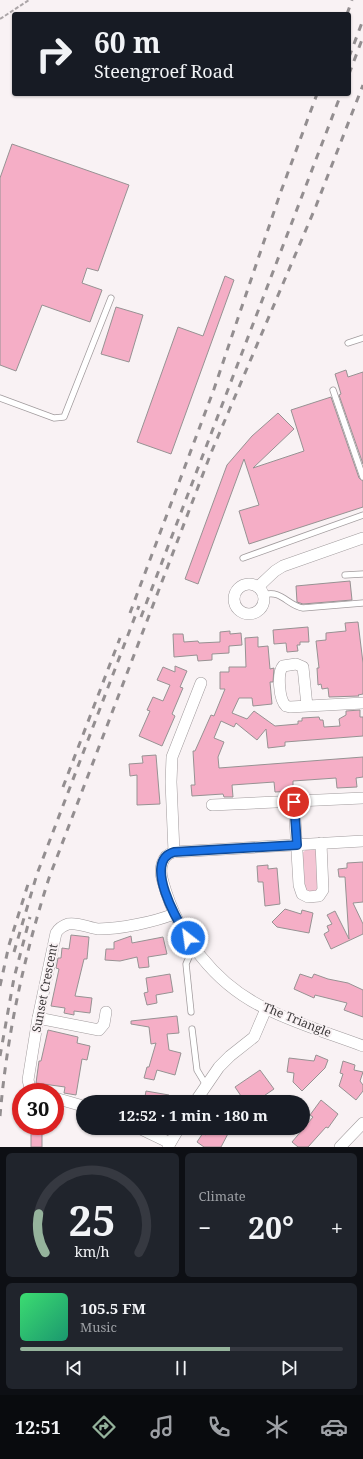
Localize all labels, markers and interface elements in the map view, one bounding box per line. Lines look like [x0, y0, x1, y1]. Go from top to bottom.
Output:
text: 60 m [94, 23, 161, 61]
icon: right [28, 28, 80, 80]
text: Steengroef Road [94, 59, 234, 83]
pin [277, 785, 311, 819]
icon: arrive [283, 791, 305, 813]
position arrow [167, 917, 209, 959]
street label: Sunset Crescent [28, 942, 61, 1034]
street label: The Triangle [260, 998, 334, 1041]
speed limit sign: 30 [12, 1083, 64, 1135]
text: 12:52 · 1 min · 180 m [118, 1105, 268, 1125]
text: Climate [199, 1187, 246, 1205]
text: 25 [69, 1192, 116, 1248]
text: 20° [248, 1207, 294, 1248]
text: − [199, 1212, 211, 1242]
text: + [331, 1212, 343, 1242]
text: km/h [75, 1242, 110, 1261]
text: 105.5 FM [80, 1298, 146, 1318]
text: Music [80, 1318, 117, 1336]
icon: previous [63, 1357, 85, 1379]
icon: pause [170, 1357, 192, 1379]
icon: next [278, 1357, 300, 1379]
icon: directions [90, 1413, 118, 1441]
icon: music [148, 1413, 176, 1441]
icon: phone [205, 1413, 233, 1441]
icon: climate [263, 1413, 291, 1441]
icon: car [320, 1413, 348, 1441]
text: 12:51 [15, 1415, 61, 1439]

